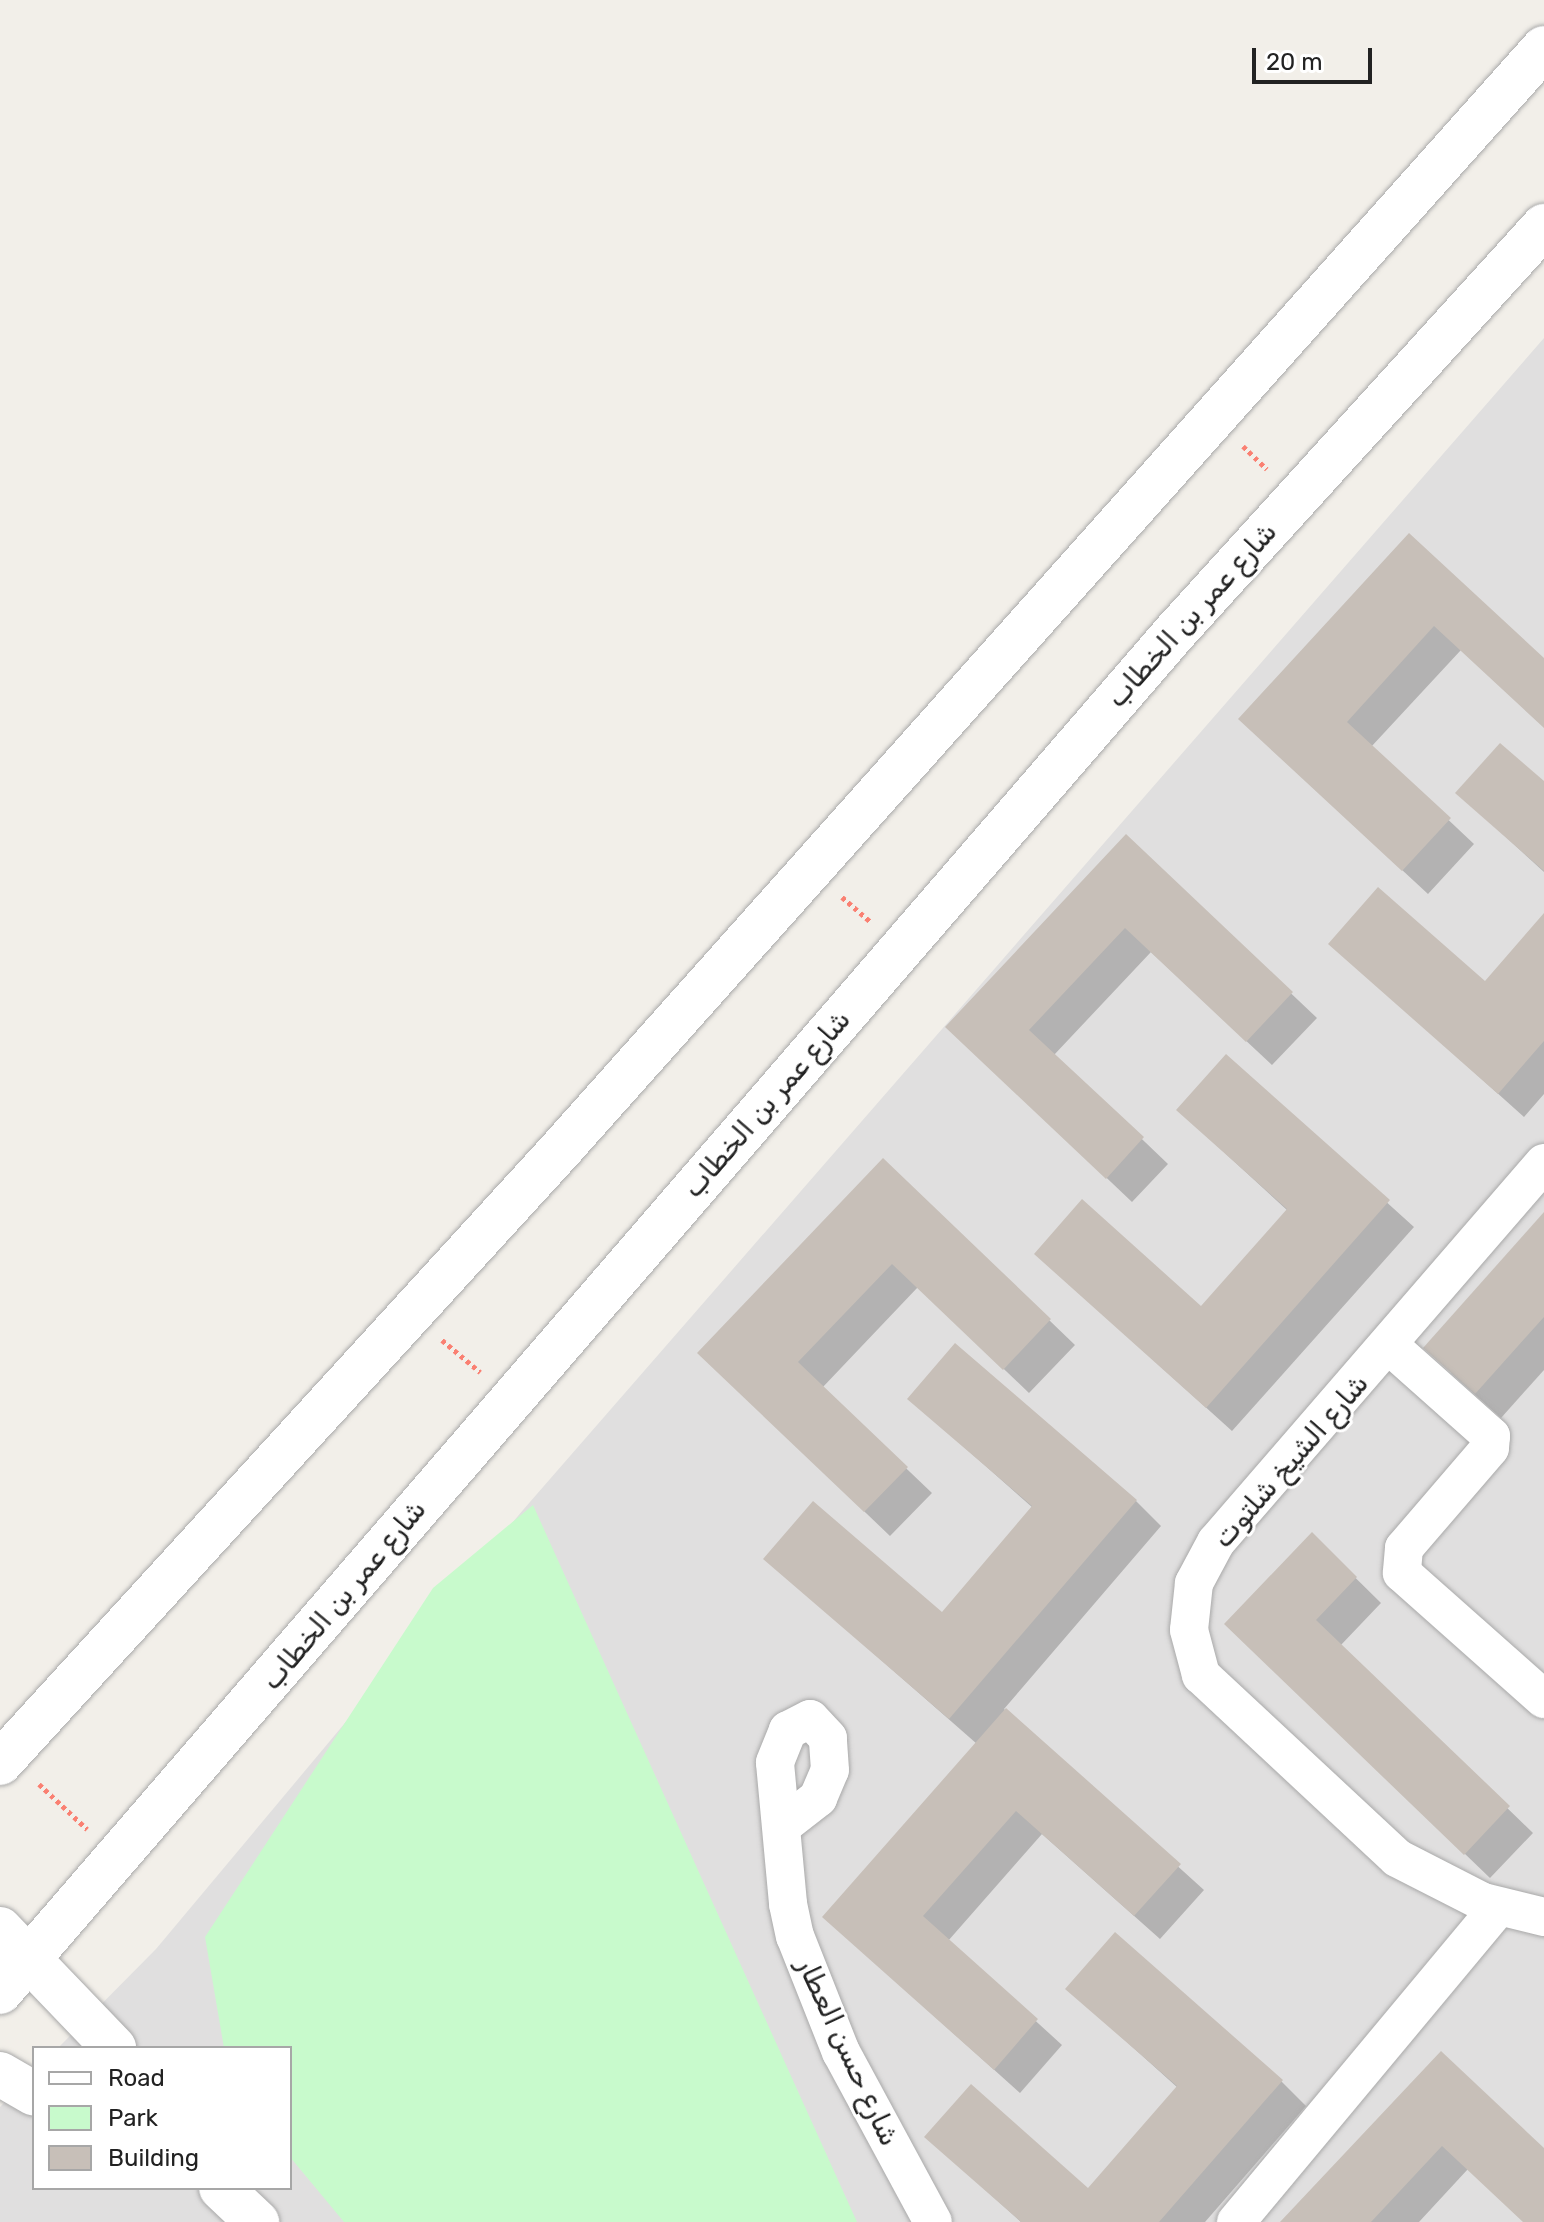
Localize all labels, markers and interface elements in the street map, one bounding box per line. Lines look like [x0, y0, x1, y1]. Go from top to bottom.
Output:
scale bar [1256, 32, 1376, 82]
text: 20 m [1266, 48, 1323, 76]
street label: شارع عمر بن الخطاب [1100, 515, 1284, 715]
street label: شارع عمر بن الخطاب [676, 1003, 858, 1205]
street label: شارع الشيخ شلتوت [1206, 1367, 1376, 1555]
street label: شارع عمر بن الخطاب [255, 1493, 433, 1697]
street label: شارع حسن العطار [790, 1953, 906, 2151]
legend [32, 2046, 292, 2190]
text: Road [108, 2064, 165, 2092]
text: Park [108, 2104, 158, 2132]
text: Building [108, 2144, 199, 2172]

